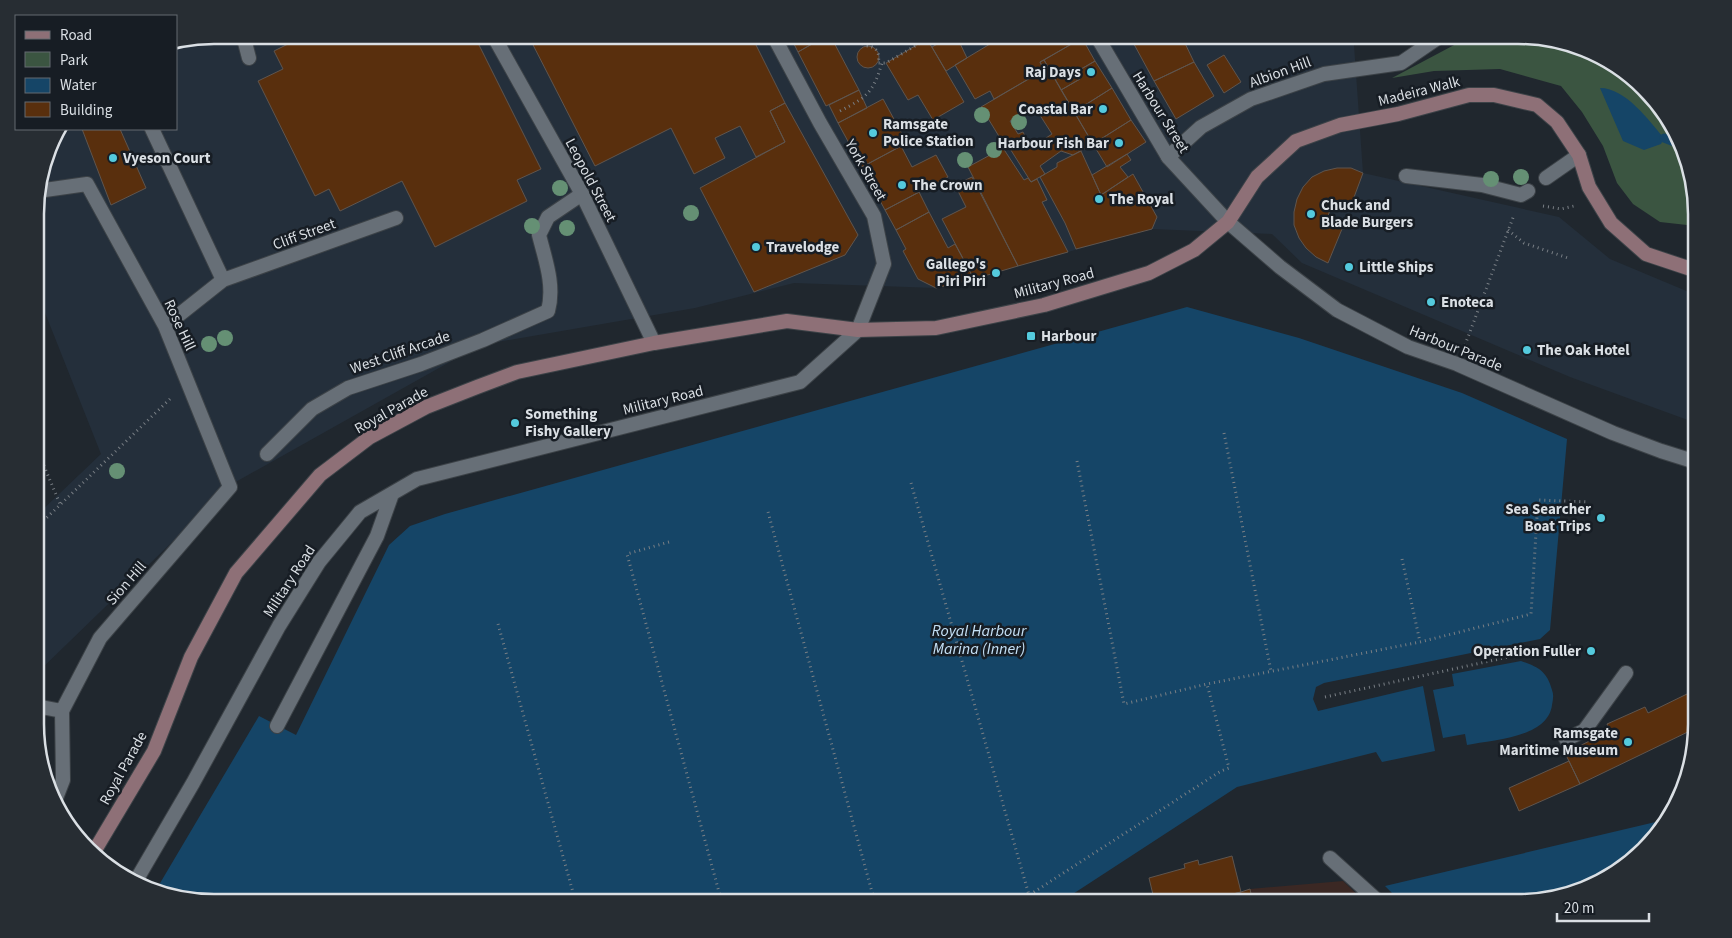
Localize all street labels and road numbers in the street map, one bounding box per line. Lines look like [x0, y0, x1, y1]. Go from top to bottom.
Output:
street label: Albion Hill [1246, 52, 1314, 93]
street label: Harbour Street [1127, 67, 1194, 157]
street label: Madeira Walk [1376, 71, 1463, 112]
street label: Leopold Street [560, 135, 621, 226]
street label: York Street [839, 135, 892, 205]
street label: Cliff Street [270, 213, 338, 256]
street label: Military Road [1012, 263, 1097, 304]
street label: Rose Hill [159, 296, 201, 354]
street label: Harbour Parade [1406, 320, 1506, 377]
street label: West Cliff Arcade [347, 326, 453, 379]
street label: Military Road [621, 380, 706, 421]
street label: Royal Parade [351, 382, 432, 439]
street label: Military Road [258, 541, 321, 621]
street label: Sion Hill [101, 557, 152, 610]
street label: Royal Parade [95, 728, 152, 809]

